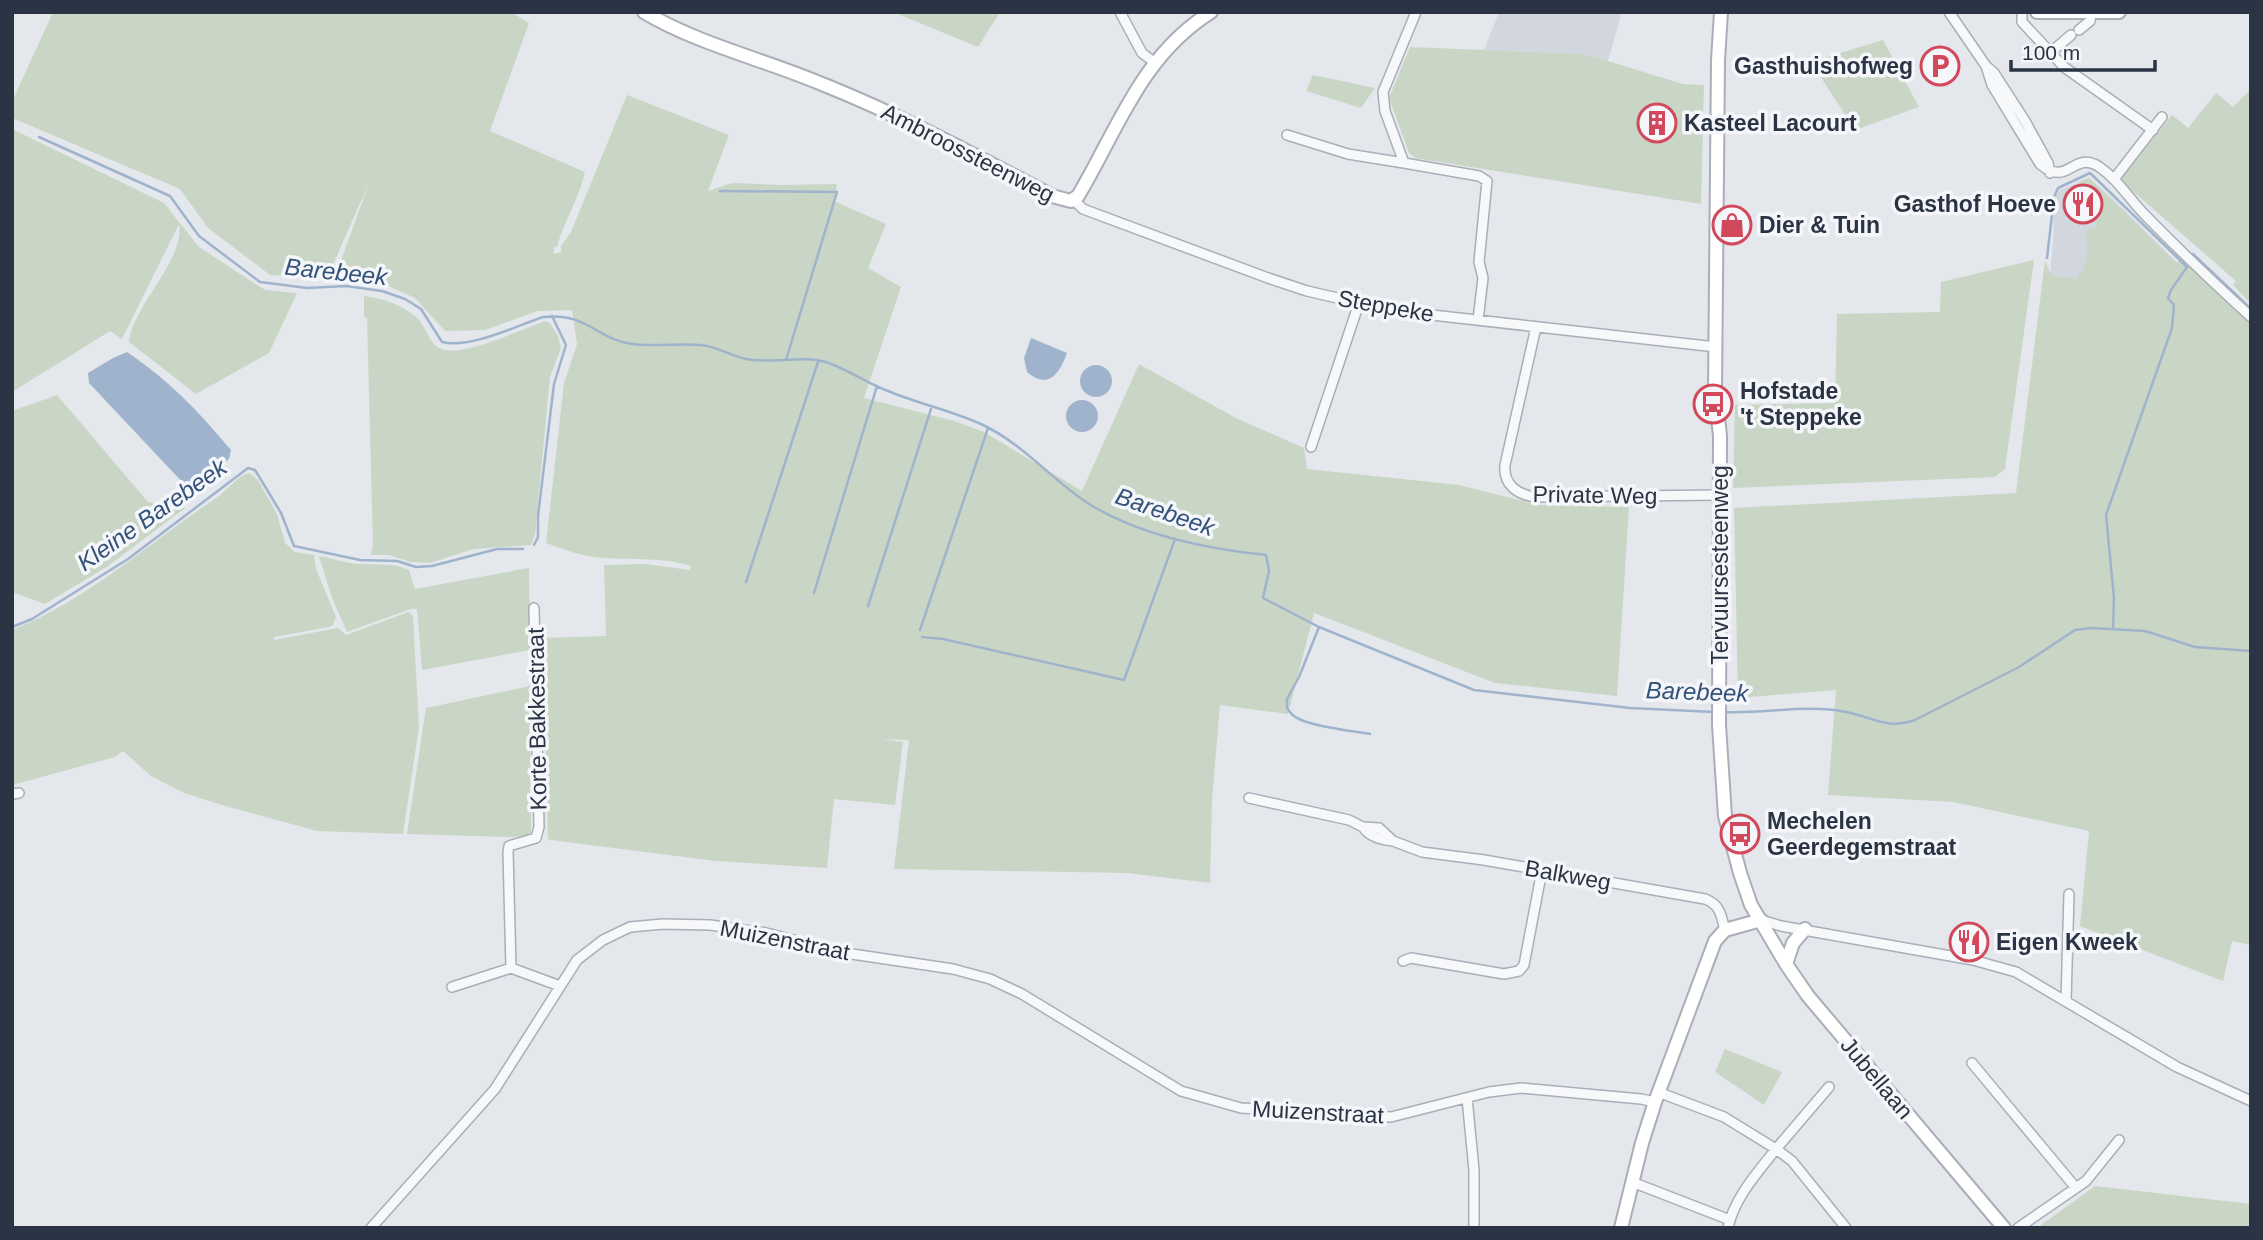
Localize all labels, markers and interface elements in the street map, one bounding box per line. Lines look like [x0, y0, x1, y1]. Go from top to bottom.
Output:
scale bar [2011, 28, 2154, 72]
text: 100 m [2022, 41, 2080, 64]
parking icon: Gasthuishofweg [1919, 45, 1961, 87]
place label: Gasthuishofweg [1734, 53, 1913, 79]
street label: Ambroossteenweg [877, 98, 1059, 208]
building icon: Kasteel Lacourt [1636, 102, 1678, 144]
place label: Kasteel Lacourt [1684, 110, 1857, 136]
restaurant icon: Gasthof Hoeve [2062, 183, 2104, 225]
place label: Gasthof Hoeve [1894, 191, 2056, 217]
shop icon: Dier & Tuin [1711, 204, 1753, 246]
place label: Dier & Tuin [1759, 212, 1880, 238]
water label: Barebeek [284, 253, 391, 291]
street label: Steppeke [1336, 285, 1436, 327]
place label: Hofstade 't Steppeke [1740, 378, 1862, 430]
bus stop icon: Hofstade 't Steppeke [1692, 383, 1734, 425]
water label: Kleine Barebeek [72, 452, 233, 576]
street label: Tervuursesteenweg [1707, 465, 1733, 665]
street label: Private Weg [1532, 481, 1658, 509]
water label: Barebeek [1112, 482, 1220, 542]
street label: Korte Bakkestraat [522, 627, 552, 811]
water label: Barebeek [1645, 676, 1751, 707]
place label: Mechelen Geerdegemstraat [1767, 808, 1957, 860]
bus stop icon: Mechelen Geerdegemstraat [1719, 813, 1761, 855]
street label: Balkweg [1523, 855, 1613, 895]
street label: Muizenstraat [718, 915, 853, 965]
restaurant icon: Eigen Kweek [1948, 921, 1990, 963]
place label: Eigen Kweek [1996, 929, 2138, 955]
street label: Jubellaan [1835, 1032, 1919, 1124]
street label: Muizenstraat [1252, 1096, 1385, 1128]

